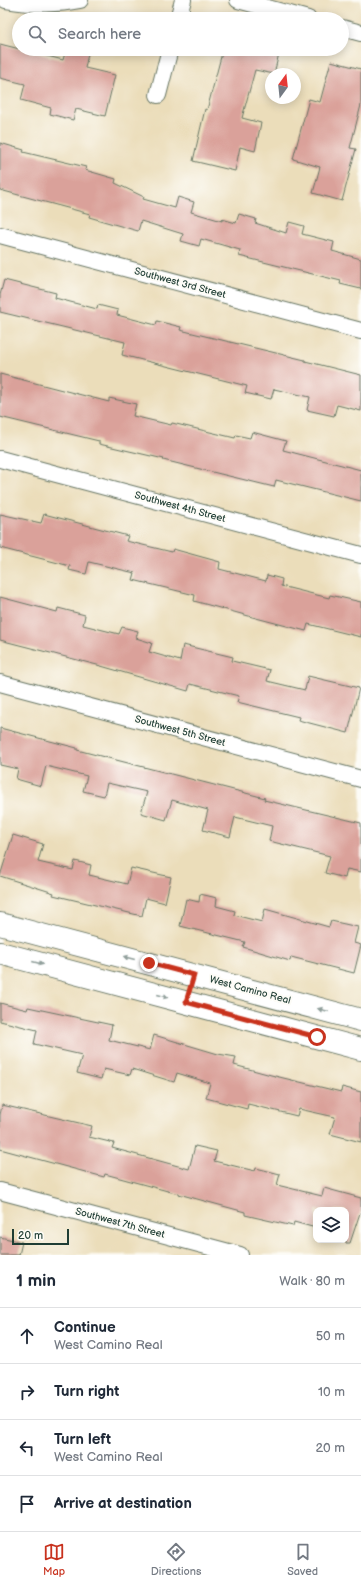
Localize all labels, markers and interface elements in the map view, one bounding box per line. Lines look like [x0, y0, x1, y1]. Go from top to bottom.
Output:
search box [12, 12, 349, 56]
icon: search [26, 23, 48, 45]
text: Search here [58, 25, 141, 44]
north arrow [265, 68, 301, 104]
street label: Southwest 3rd Street [133, 265, 227, 301]
street label: Southwest 4th Street [133, 489, 227, 525]
street label: Southwest 5th Street [133, 713, 227, 749]
route end [140, 954, 158, 972]
one-way arrow [123, 955, 135, 961]
one-way arrow [32, 960, 44, 966]
street label: West Camino Real [208, 973, 292, 1007]
one-way arrow [158, 993, 170, 999]
one-way arrow [317, 1007, 329, 1013]
route start [308, 1028, 326, 1046]
street label: Southwest 7th Street [74, 1205, 166, 1241]
map controls [313, 1207, 349, 1243]
button: layers [313, 1207, 349, 1243]
scale bar [12, 1227, 69, 1246]
text: 20 m [18, 1229, 43, 1242]
text: 1 min [16, 1271, 56, 1291]
text: Walk · 80 m [279, 1273, 345, 1289]
text: Continue [54, 1318, 116, 1337]
icon: ahead [16, 1325, 38, 1347]
text: 50 m [316, 1328, 345, 1344]
text: West Camino Real [54, 1337, 163, 1353]
icon: right [16, 1381, 38, 1403]
text: Turn right [54, 1382, 119, 1401]
text: 10 m [318, 1384, 345, 1400]
text: Turn left [54, 1430, 111, 1449]
icon: left [16, 1437, 38, 1459]
text: 20 m [315, 1440, 345, 1456]
text: West Camino Real [54, 1449, 163, 1465]
icon: arrive [16, 1493, 38, 1515]
text: Arrive at destination [54, 1494, 192, 1513]
tab: Map [43, 1541, 65, 1578]
tab: Directions [151, 1541, 201, 1578]
tab: Saved [287, 1541, 318, 1578]

